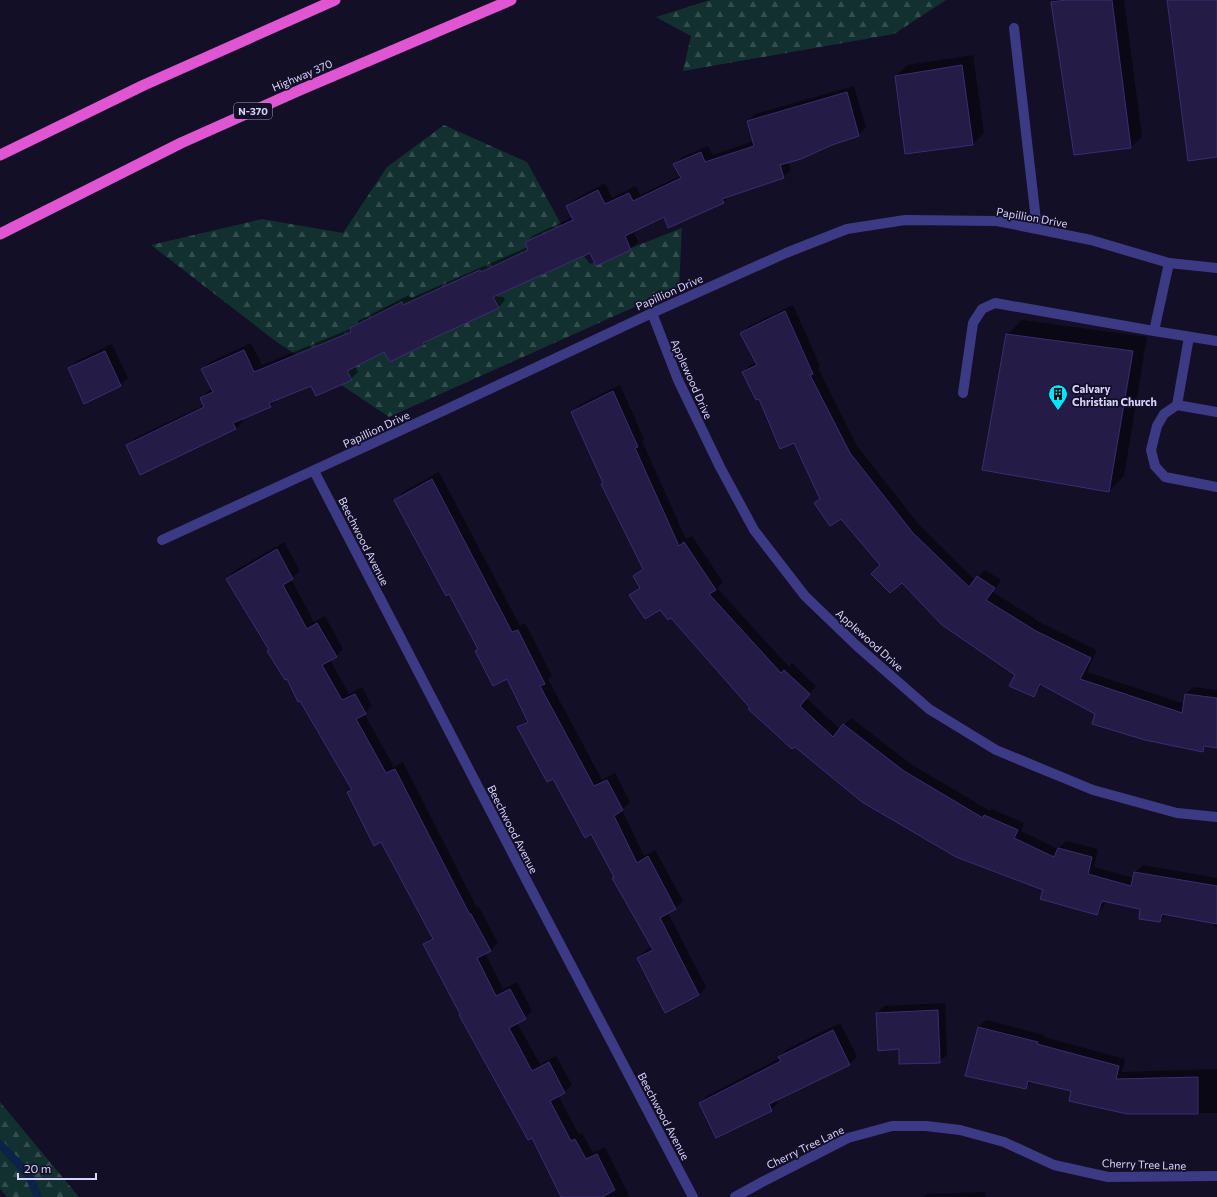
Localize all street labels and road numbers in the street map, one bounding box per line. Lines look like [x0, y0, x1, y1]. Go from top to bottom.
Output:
street label: Highway 370 [270, 56, 334, 94]
road number: N-370 [234, 103, 272, 119]
street label: Papillion Drive [995, 204, 1069, 230]
street label: Papillion Drive [633, 271, 705, 313]
street label: Applewood Drive [669, 337, 715, 421]
street label: Papillion Drive [341, 408, 412, 450]
street label: Beechwood Avenue [336, 495, 392, 587]
street label: Applewood Drive [834, 606, 906, 674]
street label: Beechwood Avenue [485, 783, 541, 875]
street label: Beechwood Avenue [635, 1070, 693, 1162]
street label: Cherry Tree Lane [764, 1123, 846, 1171]
street label: Cherry Tree Lane [1102, 1156, 1187, 1172]

